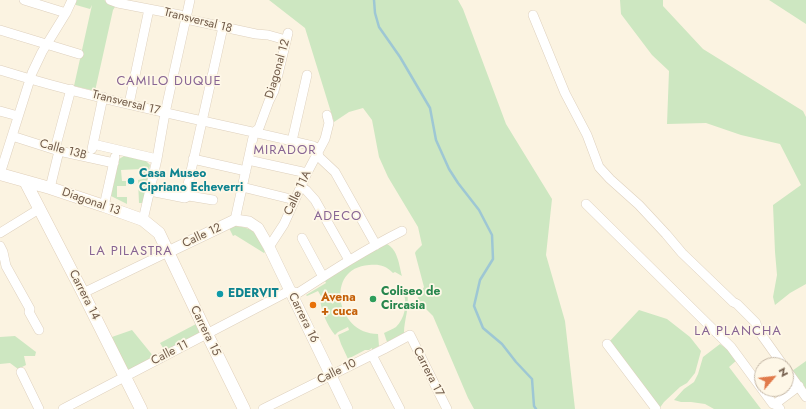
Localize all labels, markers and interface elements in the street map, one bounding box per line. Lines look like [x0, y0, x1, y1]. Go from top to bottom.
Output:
street label: Transversal 18 [162, 6, 234, 36]
street label: Diagonal 12 [263, 38, 293, 100]
district label: CAMILO DUQUE [116, 74, 222, 90]
street label: Transversal 17 [90, 88, 162, 118]
street label: Calle 13B [38, 137, 88, 163]
district label: MIRADOR [254, 143, 316, 159]
place label: Casa Museo Cipriano Echeverri [139, 167, 243, 195]
street label: Calle 11A [281, 168, 315, 218]
marker: Casa Museo Cipriano Echeverri [126, 176, 136, 186]
street label: Diagonal 13 [60, 185, 122, 219]
district label: ADECO [314, 209, 362, 225]
street label: Calle 12 [180, 221, 224, 251]
district label: LA PILASTRA [89, 244, 173, 260]
street label: Carrera 14 [65, 268, 103, 322]
place label: Coliseo de Circasia [381, 285, 440, 313]
place label: EDERVIT [228, 287, 278, 301]
marker: EDERVIT [215, 289, 225, 299]
street label: Carrera 16 [285, 291, 321, 345]
place label: Avena + cuca [321, 291, 358, 319]
marker: Coliseo de Circasia [368, 294, 378, 304]
marker: Avena + cuca [308, 300, 318, 310]
street label: Carrera 15 [187, 304, 223, 358]
district label: LA PLANCHA [694, 324, 782, 340]
street label: Calle 11 [149, 337, 191, 369]
street label: Carrera 17 [409, 345, 447, 399]
street label: Calle 10 [315, 356, 359, 388]
north arrow [754, 357, 794, 397]
text: N [775, 364, 793, 379]

